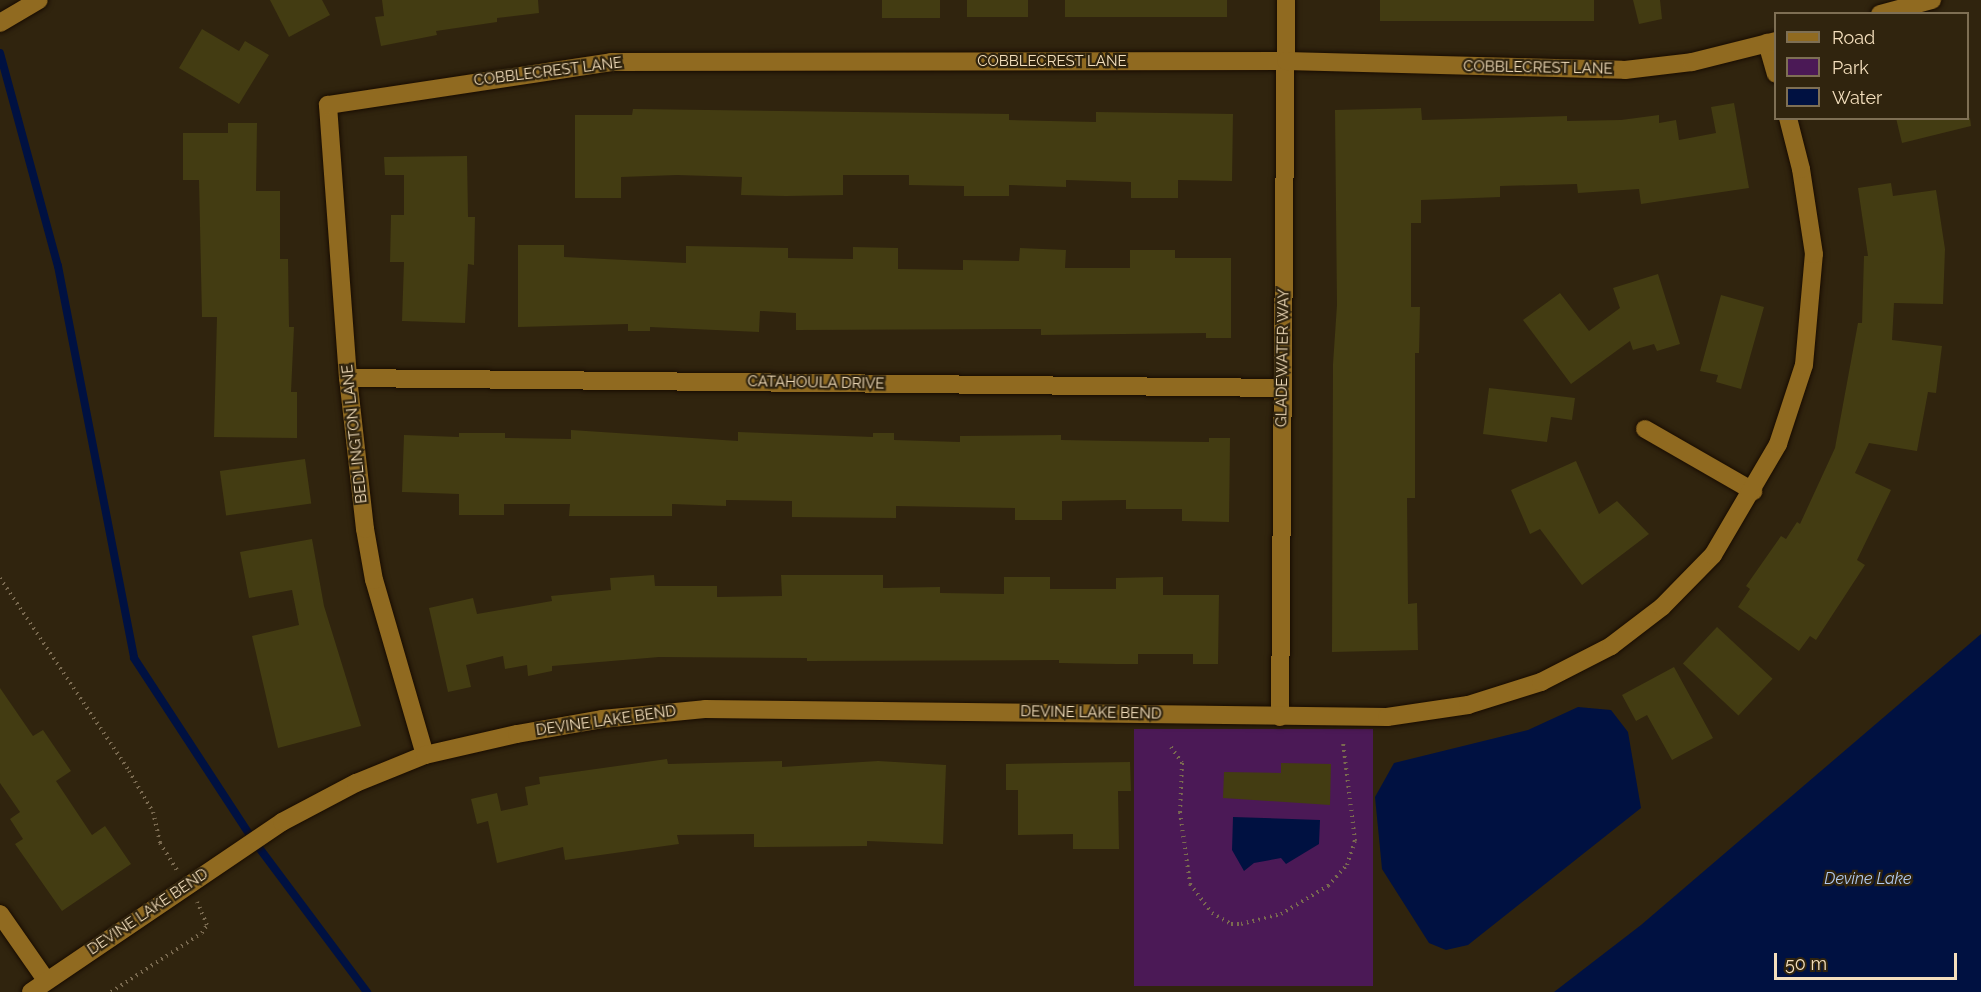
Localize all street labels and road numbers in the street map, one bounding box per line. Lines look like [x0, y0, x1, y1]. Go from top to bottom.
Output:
street label: COBBLECREST LANE [977, 53, 1127, 71]
street label: COBBLECREST LANE [473, 54, 623, 90]
street label: COBBLECREST LANE [1463, 58, 1613, 78]
street label: GLADEWATER WAY [1273, 288, 1293, 428]
street label: BEDLINGTON LANE [339, 364, 371, 504]
street label: CATAHOULA DRIVE [747, 373, 885, 393]
street label: DEVINE LAKE BEND [535, 702, 677, 740]
street label: DEVINE LAKE BEND [1020, 703, 1162, 723]
street label: DEVINE LAKE BEND [84, 865, 212, 959]

